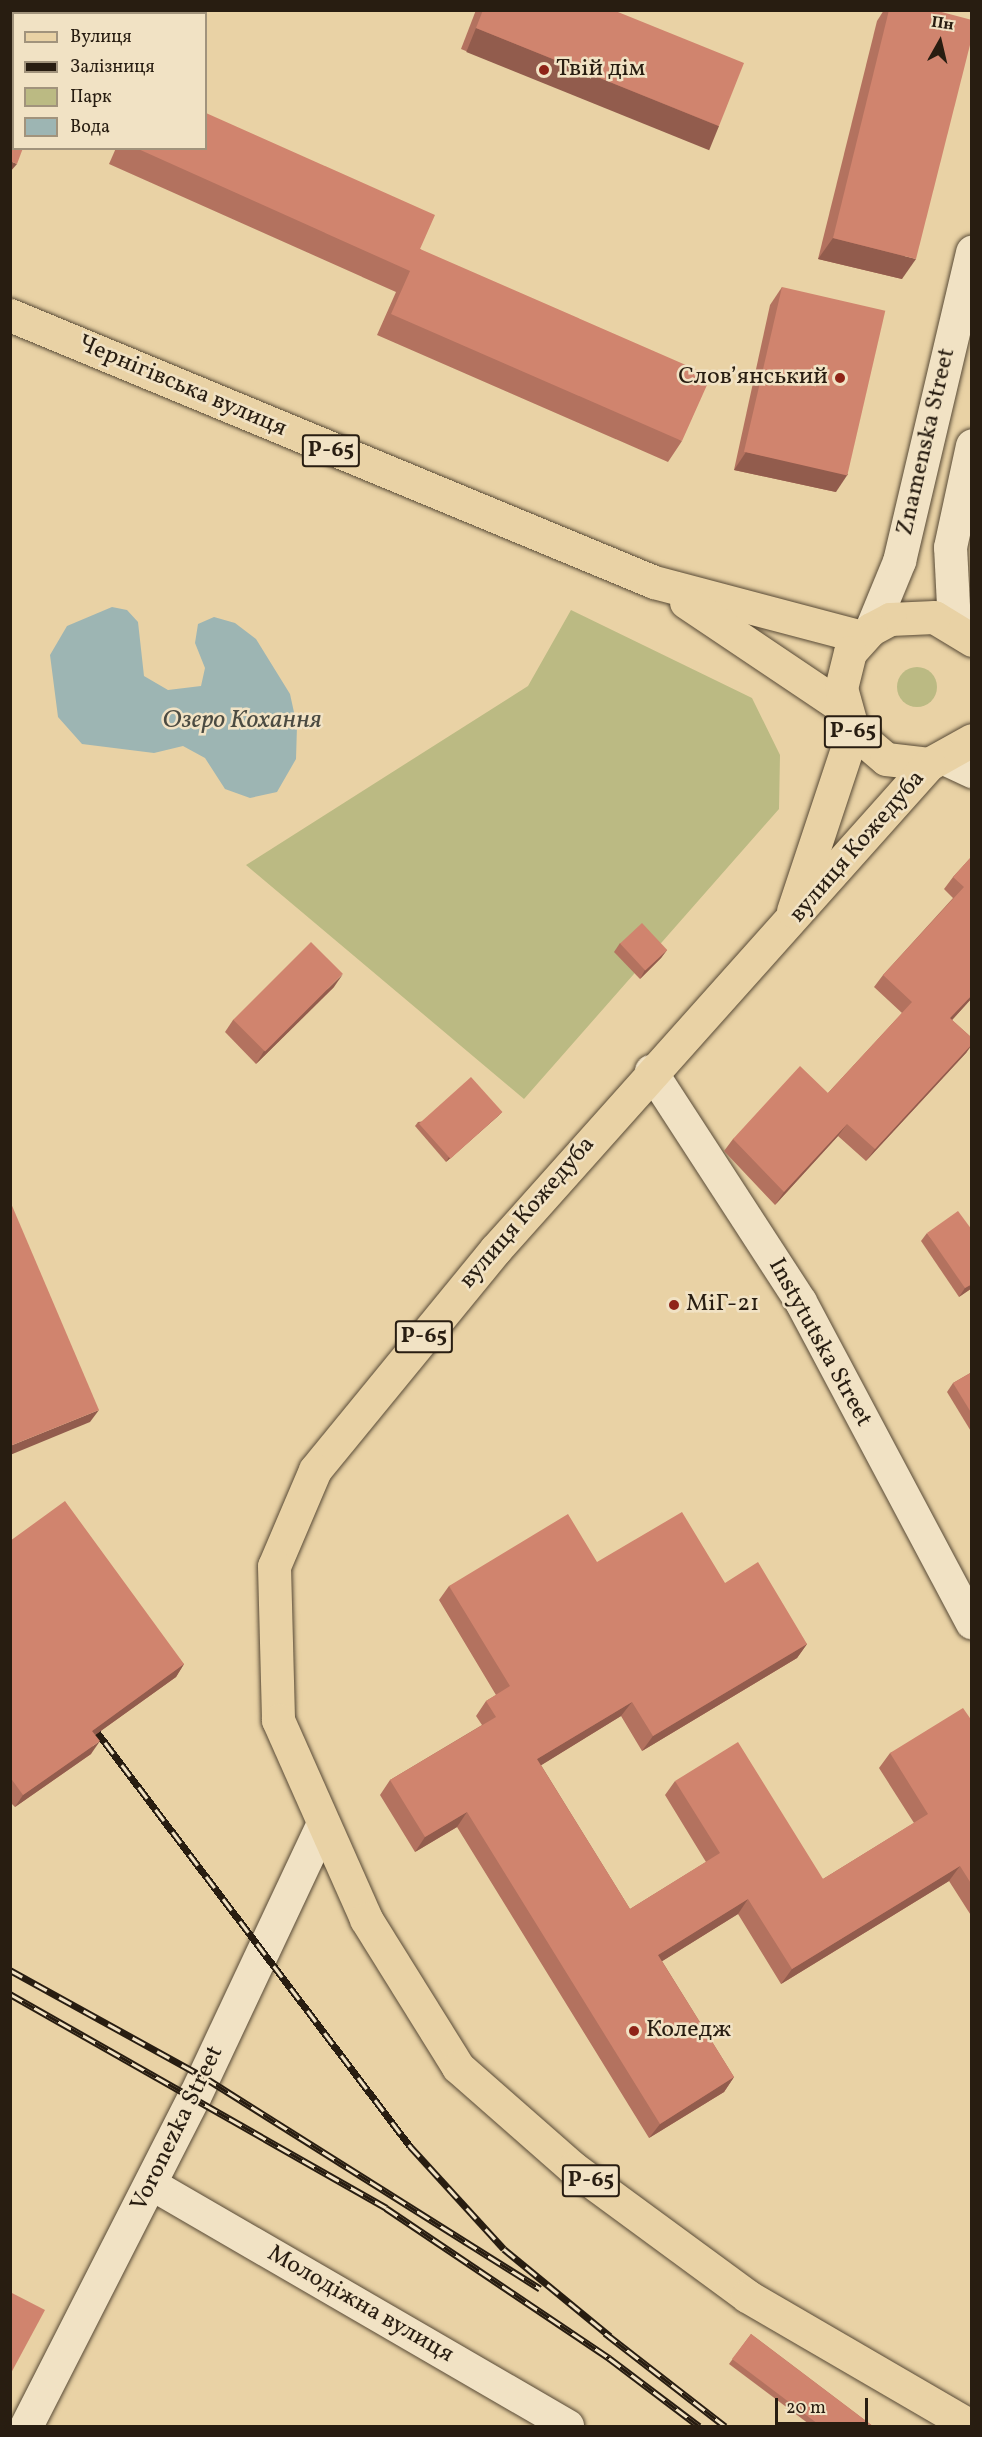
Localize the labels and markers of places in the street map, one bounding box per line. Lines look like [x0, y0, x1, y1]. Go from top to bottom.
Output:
place label: Твій дім [556, 56, 645, 84]
marker: Твій дім [537, 63, 551, 77]
place label: Слов’янський [678, 364, 828, 392]
marker: Слов’янський [833, 371, 847, 385]
place label: МіГ-21 [686, 1291, 759, 1319]
marker: МіГ-21 [667, 1298, 681, 1312]
place label: Коледж [646, 2017, 731, 2045]
marker: Коледж [627, 2024, 641, 2038]

